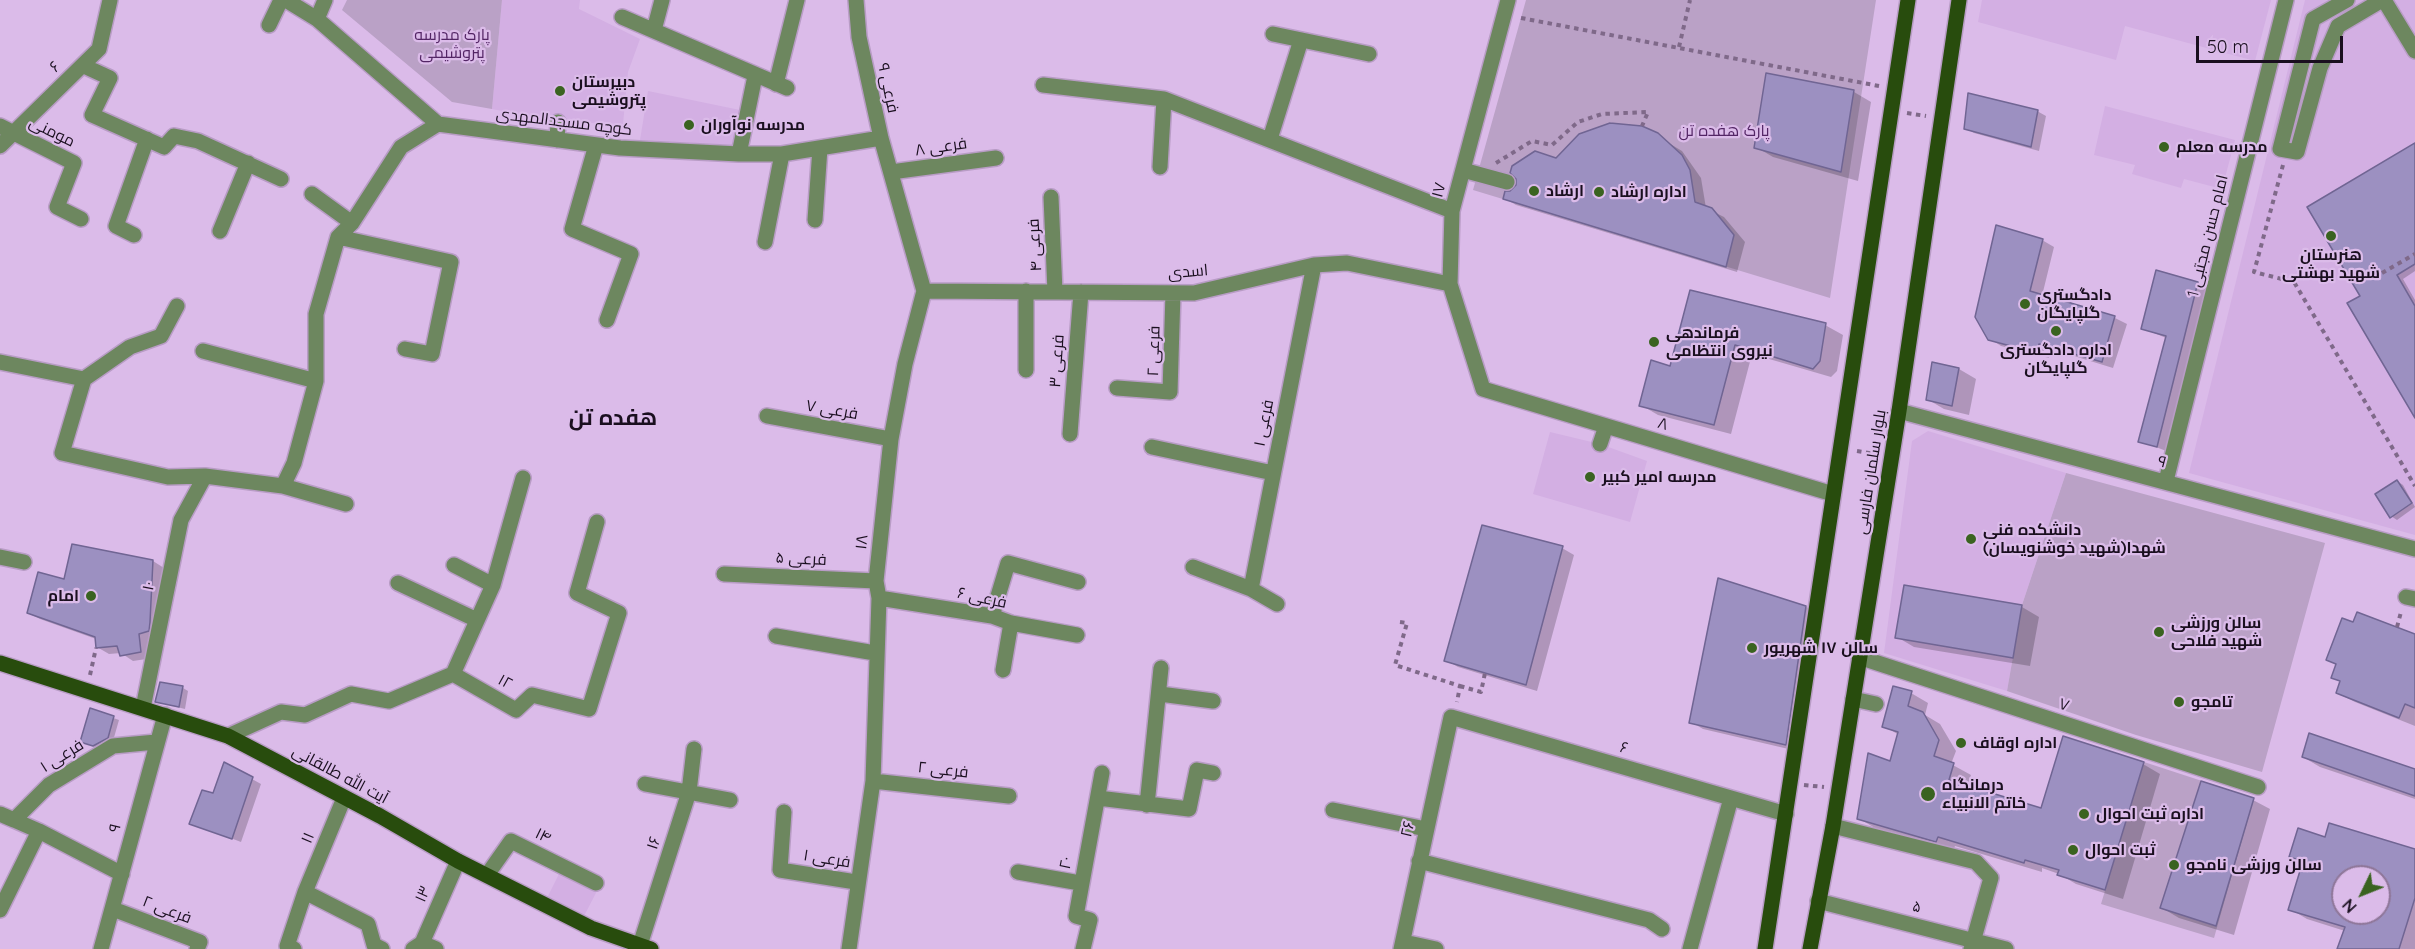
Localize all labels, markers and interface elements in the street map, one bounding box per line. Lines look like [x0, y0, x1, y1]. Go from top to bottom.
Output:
scale bar [2199, 24, 2346, 62]
park label: پارک مدرسه پتروشیمی [414, 25, 490, 63]
text: 50 m [2207, 35, 2249, 58]
street label: ۶ [46, 57, 64, 77]
street label: فرعی ۹ [873, 61, 903, 115]
place label: دبیرستان پتروشیمی [572, 72, 646, 110]
marker: دبیرستان پتروشیمی [553, 84, 567, 98]
street label: کوچه مسجدالمهدی [495, 104, 633, 140]
street label: مومنی [26, 113, 78, 151]
place label: مدرسه نوآوران [701, 115, 805, 135]
marker: مدرسه نوآوران [682, 118, 696, 132]
park label: پارک هفده تن [1679, 121, 1769, 141]
street label: فرعی ۸ [914, 134, 968, 160]
place label: مدرسه معلم [2176, 137, 2268, 157]
marker: مدرسه معلم [2157, 140, 2171, 154]
street label: امام حسن مجتبی 1 [2184, 173, 2232, 299]
street label: ۱۷ [1428, 180, 1450, 200]
place label: ارشاد [1546, 181, 1584, 201]
place label: اداره ارشاد [1611, 182, 1687, 202]
marker: ارشاد [1527, 184, 1541, 198]
marker: اداره ارشاد [1592, 185, 1606, 199]
street label: فرعی ۴ [1024, 218, 1046, 272]
marker: هنرستان شهید بهشتی [2324, 229, 2338, 243]
place label: هنرستان شهید بهشتی [2282, 245, 2380, 283]
street label: اسدی [1167, 261, 1209, 283]
place label: دادگستری گلپایگان [2037, 285, 2111, 323]
marker: دادگستری گلپایگان [2018, 297, 2032, 311]
place label: فرماندهی نیروی انتظامی [1666, 323, 1773, 361]
marker: اداره دادگستری گلپایگان [2049, 324, 2063, 338]
street label: فرعی ۲ [1144, 325, 1164, 377]
street label: فرعی ۳ [1046, 334, 1068, 388]
marker: فرماندهی نیروی انتظامی [1647, 335, 1661, 349]
place label: اداره دادگستری گلپایگان [2000, 340, 2112, 378]
street label: فرعی ۷ [804, 396, 860, 424]
street label: فرعی ۱ [1250, 398, 1278, 448]
district label: هفده تن [569, 405, 657, 431]
street label: بلوار سلمان فارسی [1852, 408, 1890, 536]
street label: ۸ [1655, 413, 1671, 435]
street label: ۹ [2156, 452, 2168, 472]
place label: مدرسه امیر کبیر [1602, 467, 1717, 487]
marker: مدرسه امیر کبیر [1583, 470, 1597, 484]
place label: دانشکده فنی شهدا(شهید خوشنویسان) [1983, 520, 2166, 558]
marker: دانشکده فنی شهدا(شهید خوشنویسان) [1964, 532, 1978, 546]
street label: ۱۸ [852, 534, 872, 550]
street label: فرعی ۵ [775, 548, 827, 570]
street label: ۱۰ [139, 580, 159, 592]
street label: فرعی ۶ [955, 583, 1009, 613]
place label: امام [47, 586, 79, 606]
marker: امام [84, 589, 98, 603]
place label: سالن ورزشی شهید فلاحی [2171, 613, 2262, 651]
marker: سالن ورزشی شهید فلاحی [2152, 625, 2166, 639]
place label: سالن ۱۷ شهریور [1764, 638, 1878, 658]
marker: سالن ۱۷ شهریور [1745, 641, 1759, 655]
street label: ۱۲ [494, 670, 516, 694]
place label: تامجو [2191, 692, 2233, 712]
street label: ۷ [2056, 694, 2072, 716]
marker: تامجو [2172, 695, 2186, 709]
place label: اداره اوقاف [1973, 733, 2057, 753]
street label: فرعی ۱ [37, 735, 87, 777]
marker: اداره اوقاف [1954, 736, 1968, 750]
street label: ۶ [1618, 738, 1630, 758]
street label: آیت الله طالقانی [289, 742, 391, 808]
street label: فرعی ۲ [917, 758, 969, 782]
place label: درمانگاه خاتم الانبیاء [1942, 775, 2026, 813]
marker: درمانگاه خاتم الانبیاء [1919, 785, 1937, 803]
place label: اداره ثبت احوال [2096, 804, 2204, 824]
marker: اداره ثبت احوال [2077, 807, 2091, 821]
street label: ۲۶ [1397, 819, 1419, 839]
street label: ۹ [105, 822, 125, 834]
street label: ۱۴ [532, 824, 554, 848]
street label: ۱۱ [297, 830, 319, 846]
street label: ۱۶ [643, 834, 665, 852]
place label: ثبت احوال [2085, 840, 2155, 860]
marker: ثبت احوال [2066, 843, 2080, 857]
street label: فرعی ۱ [802, 846, 852, 872]
street label: ۲۰ [1055, 855, 1077, 871]
place label: سالن ورزشی نامجو [2186, 855, 2322, 875]
marker: سالن ورزشی نامجو [2167, 858, 2181, 872]
north arrow [2331, 865, 2391, 925]
street label: ۱۳ [411, 883, 435, 905]
street label: فرعی ۲ [140, 892, 194, 928]
text: N [2338, 895, 2361, 917]
street label: ۵ [1910, 897, 1924, 917]

